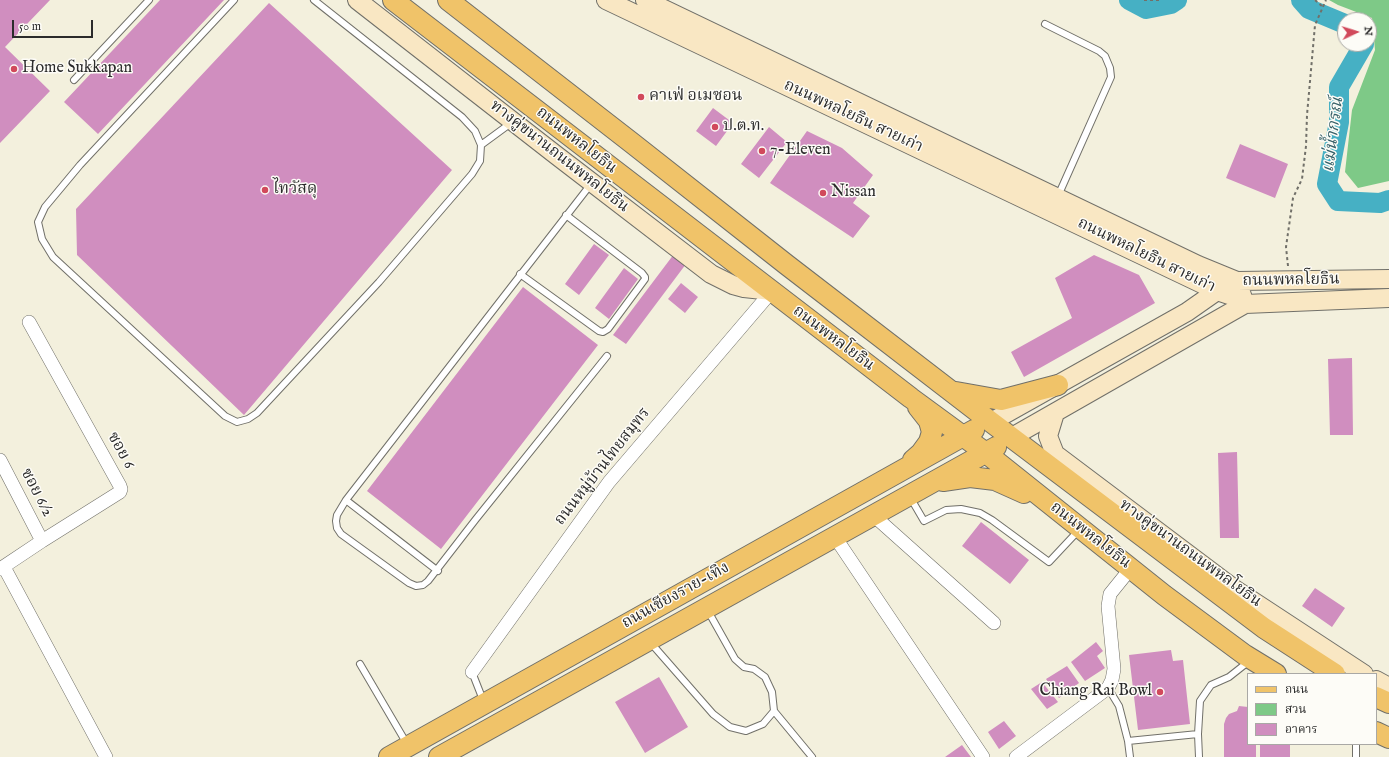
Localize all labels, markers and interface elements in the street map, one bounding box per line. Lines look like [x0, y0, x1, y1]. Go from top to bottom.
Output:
scale bar [14, 12, 95, 38]
north arrow [1337, 12, 1377, 52]
text: 50 m [19, 19, 41, 34]
text: N [1361, 26, 1375, 36]
place label: Home Sukkapan [22, 59, 132, 79]
marker: Home Sukkapan [9, 64, 19, 74]
street label: ถนนพหลโยธิน สายเก่า [780, 76, 926, 158]
place label: คาเฟ่ อเมซอน [649, 87, 742, 107]
marker: คาเฟ่ อเมซอน [636, 92, 646, 102]
water label: แม่น้ำกรณ์ [1319, 96, 1349, 174]
street label: ทางคู่ขนานถนนพหลโยธิน [486, 97, 632, 217]
street label: ถนนพหลโยธิน [532, 103, 620, 179]
place label: ป.ต.ท. [723, 117, 764, 137]
marker: ป.ต.ท. [710, 122, 720, 132]
place label: 7-Eleven [770, 141, 831, 161]
marker: 7-Eleven [757, 146, 767, 156]
place label: ไทวัสดุ [273, 180, 317, 200]
place label: Nissan [831, 183, 876, 203]
marker: ไทวัสดุ [260, 185, 270, 195]
marker: Nissan [818, 188, 828, 198]
street label: ถนนพหลโยธิน สายเก่า [1074, 214, 1218, 298]
street label: ถนนพหลโยธิน [1242, 271, 1340, 291]
street label: ถนนพหลโยธิน [788, 302, 878, 376]
street label: ถนนหมู่บ้านไทยสมุทร [551, 404, 655, 530]
street label: ซอย 6 [102, 429, 138, 473]
street label: ซอย 6/2 [16, 466, 56, 520]
street label: ทางคู่ขนานถนนพหลโยธิน [1115, 496, 1265, 612]
street label: ถนนพหลโยธิน [1046, 498, 1134, 574]
street label: ถนนเชียงราย-เทิง [619, 559, 733, 633]
legend [1247, 673, 1377, 745]
place label: Chiang Rai Bowl [1040, 682, 1152, 702]
text: ถนน [1285, 682, 1308, 697]
marker: Chiang Rai Bowl [1155, 687, 1165, 697]
text: สวน [1285, 702, 1306, 717]
text: อาคาร [1285, 722, 1317, 737]

